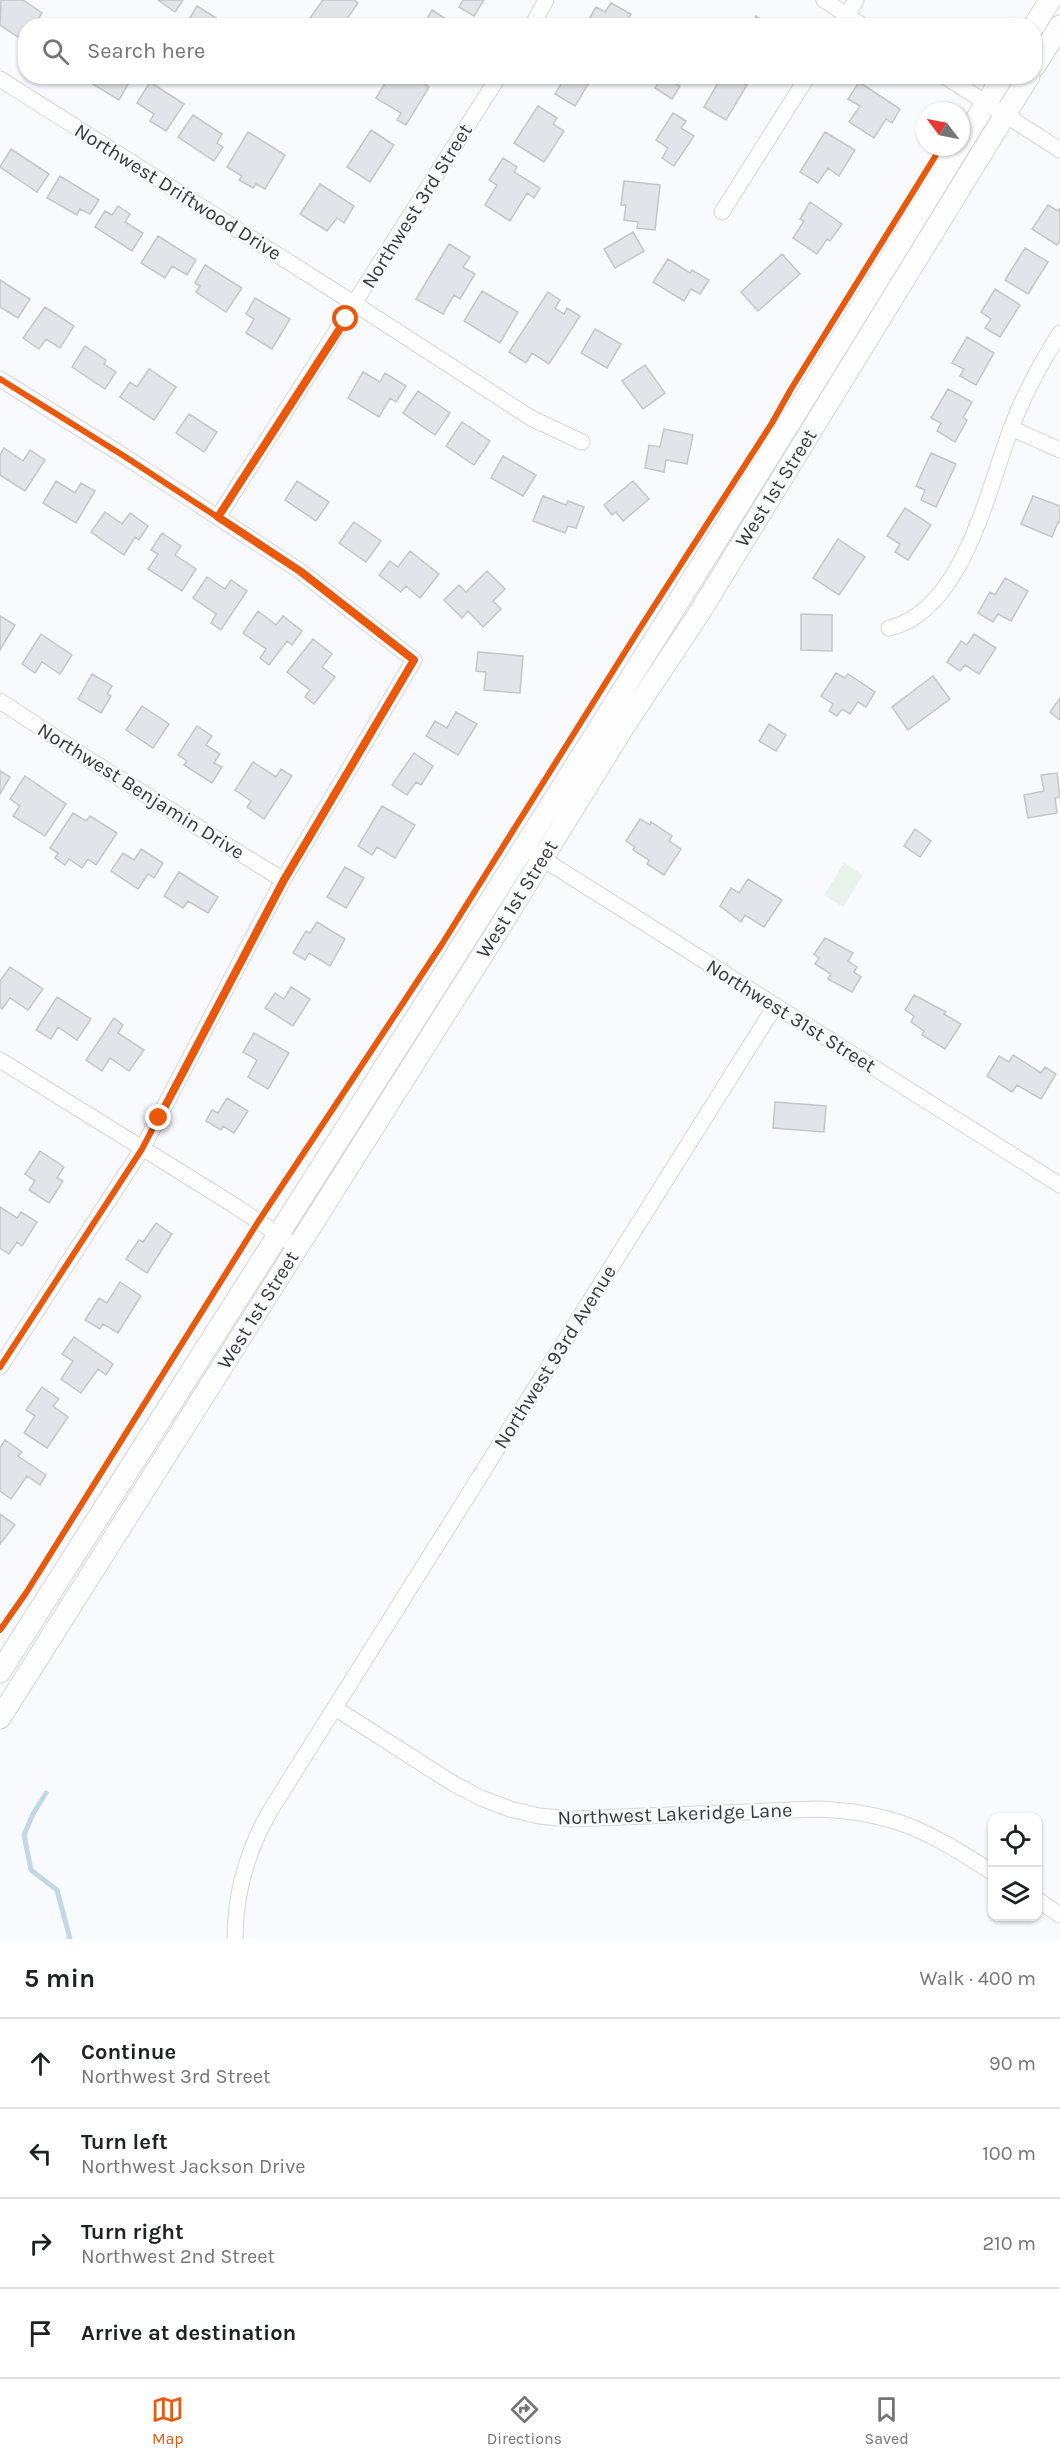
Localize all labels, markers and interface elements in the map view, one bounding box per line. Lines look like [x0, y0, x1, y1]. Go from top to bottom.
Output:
search box [18, 18, 1042, 84]
icon: search [39, 35, 72, 68]
text: Search here [87, 38, 205, 64]
north arrow [916, 102, 970, 156]
street label: Northwest Driftwood Drive [70, 119, 286, 265]
street label: Northwest 3rd Street [357, 119, 477, 292]
route start [332, 305, 358, 331]
street label: West 1st Street [731, 424, 822, 551]
street label: Northwest Benjamin Drive [33, 718, 249, 864]
street label: West 1st Street [472, 835, 563, 962]
street label: Northwest 31st Street [702, 955, 880, 1078]
route end [145, 1104, 171, 1130]
street label: West 1st Street [213, 1246, 304, 1373]
street label: Northwest 93rd Avenue [489, 1261, 621, 1453]
street label: Northwest Lakeridge Lane [557, 1798, 793, 1830]
map controls [988, 1813, 1042, 1921]
button: locate [988, 1813, 1042, 1867]
button: layers [988, 1867, 1042, 1921]
text: 5 min [24, 1963, 95, 1994]
text: Walk · 400 m [919, 1967, 1036, 1990]
text: Continue [81, 2039, 176, 2065]
icon: ahead [24, 2047, 57, 2080]
text: 90 m [989, 2052, 1036, 2075]
text: Northwest 3rd Street [81, 2065, 271, 2088]
text: Turn left [81, 2129, 168, 2155]
icon: left [24, 2137, 57, 2170]
text: 100 m [982, 2142, 1036, 2165]
text: Northwest Jackson Drive [81, 2155, 306, 2178]
text: Turn right [81, 2219, 184, 2245]
icon: right [24, 2227, 57, 2260]
text: 210 m [982, 2232, 1036, 2255]
text: Northwest 2nd Street [81, 2245, 275, 2268]
icon: arrive [24, 2317, 57, 2350]
text: Arrive at destination [81, 2320, 296, 2346]
tab: Map [151, 2393, 184, 2448]
tab: Directions [487, 2393, 562, 2448]
tab: Saved [865, 2393, 909, 2448]

